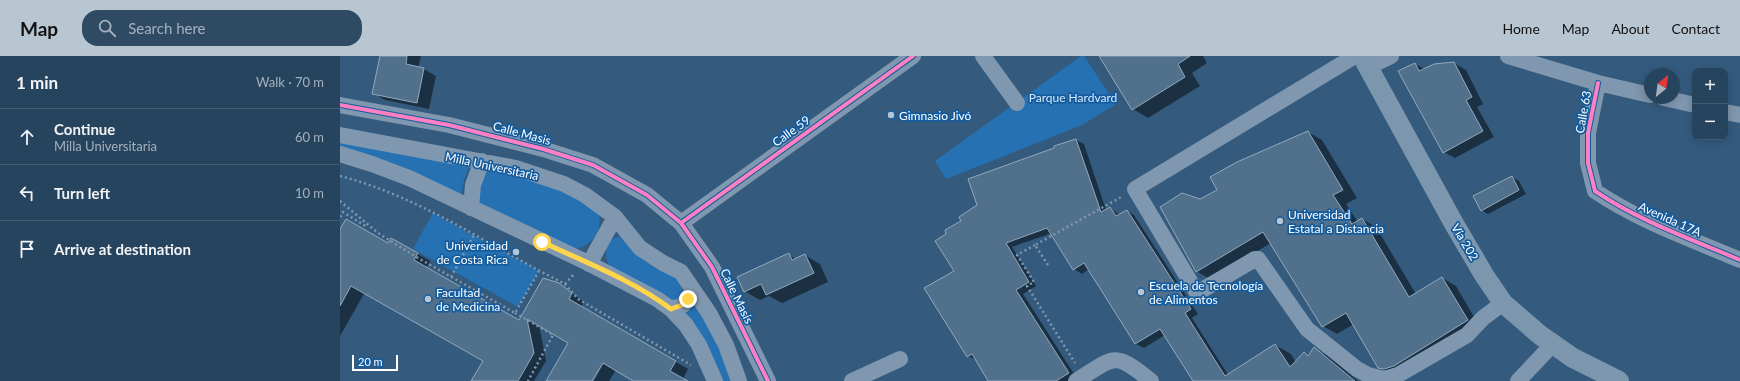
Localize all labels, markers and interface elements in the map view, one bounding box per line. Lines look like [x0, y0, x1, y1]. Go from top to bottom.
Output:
search box [82, 10, 362, 46]
text: Map [20, 17, 58, 40]
icon: search [96, 17, 118, 39]
text: Search here [128, 19, 206, 37]
text: Home [1502, 20, 1540, 37]
text: Map [1562, 20, 1589, 37]
text: About [1611, 20, 1649, 37]
text: Contact [1671, 20, 1720, 37]
north arrow [1644, 68, 1680, 104]
map controls [1692, 68, 1728, 140]
button: + [1692, 68, 1728, 104]
text: 1 min [16, 72, 58, 93]
text: Walk · 70 m [256, 74, 324, 90]
park label: Parque Hardvard [1029, 90, 1117, 105]
street label: Calle 63 [1572, 90, 1594, 134]
button: − [1692, 104, 1728, 140]
place label: Gimnasio Jivó [899, 108, 972, 123]
marker: Gimnasio Jivó [886, 110, 896, 120]
street label: Calle 59 [769, 112, 813, 150]
street label: Calle Masis [491, 118, 553, 148]
text: Continue [54, 120, 115, 138]
icon: ahead [16, 126, 38, 148]
text: 60 m [295, 129, 324, 145]
text: Milla Universitaria [54, 138, 157, 154]
street label: Milla Universitaria [444, 149, 540, 183]
icon: left [16, 182, 38, 204]
text: Turn left [54, 184, 110, 202]
text: 10 m [295, 185, 324, 201]
street label: Avenida 17A [1636, 198, 1705, 240]
place label: Universidad Estatal a Distancia [1288, 207, 1384, 236]
marker: Universidad Estatal a Distancia [1275, 216, 1285, 226]
street label: Vía 202 [1448, 221, 1482, 263]
route start [533, 233, 551, 251]
icon: arrive [16, 238, 38, 260]
place label: Universidad de Costa Rica [437, 238, 508, 267]
text: Arrive at destination [54, 240, 191, 258]
marker: Universidad de Costa Rica [511, 247, 521, 257]
street label: Calle Masís [717, 266, 757, 326]
place label: Escuela de Tecnología de Alimentos [1149, 278, 1263, 307]
place label: Facultad de Medicina [436, 285, 500, 314]
marker: Escuela de Tecnología de Alimentos [1136, 287, 1146, 297]
route end [679, 290, 697, 308]
marker: Facultad de Medicina [423, 294, 433, 304]
scale bar [352, 353, 398, 372]
text: 20 m [358, 355, 383, 368]

